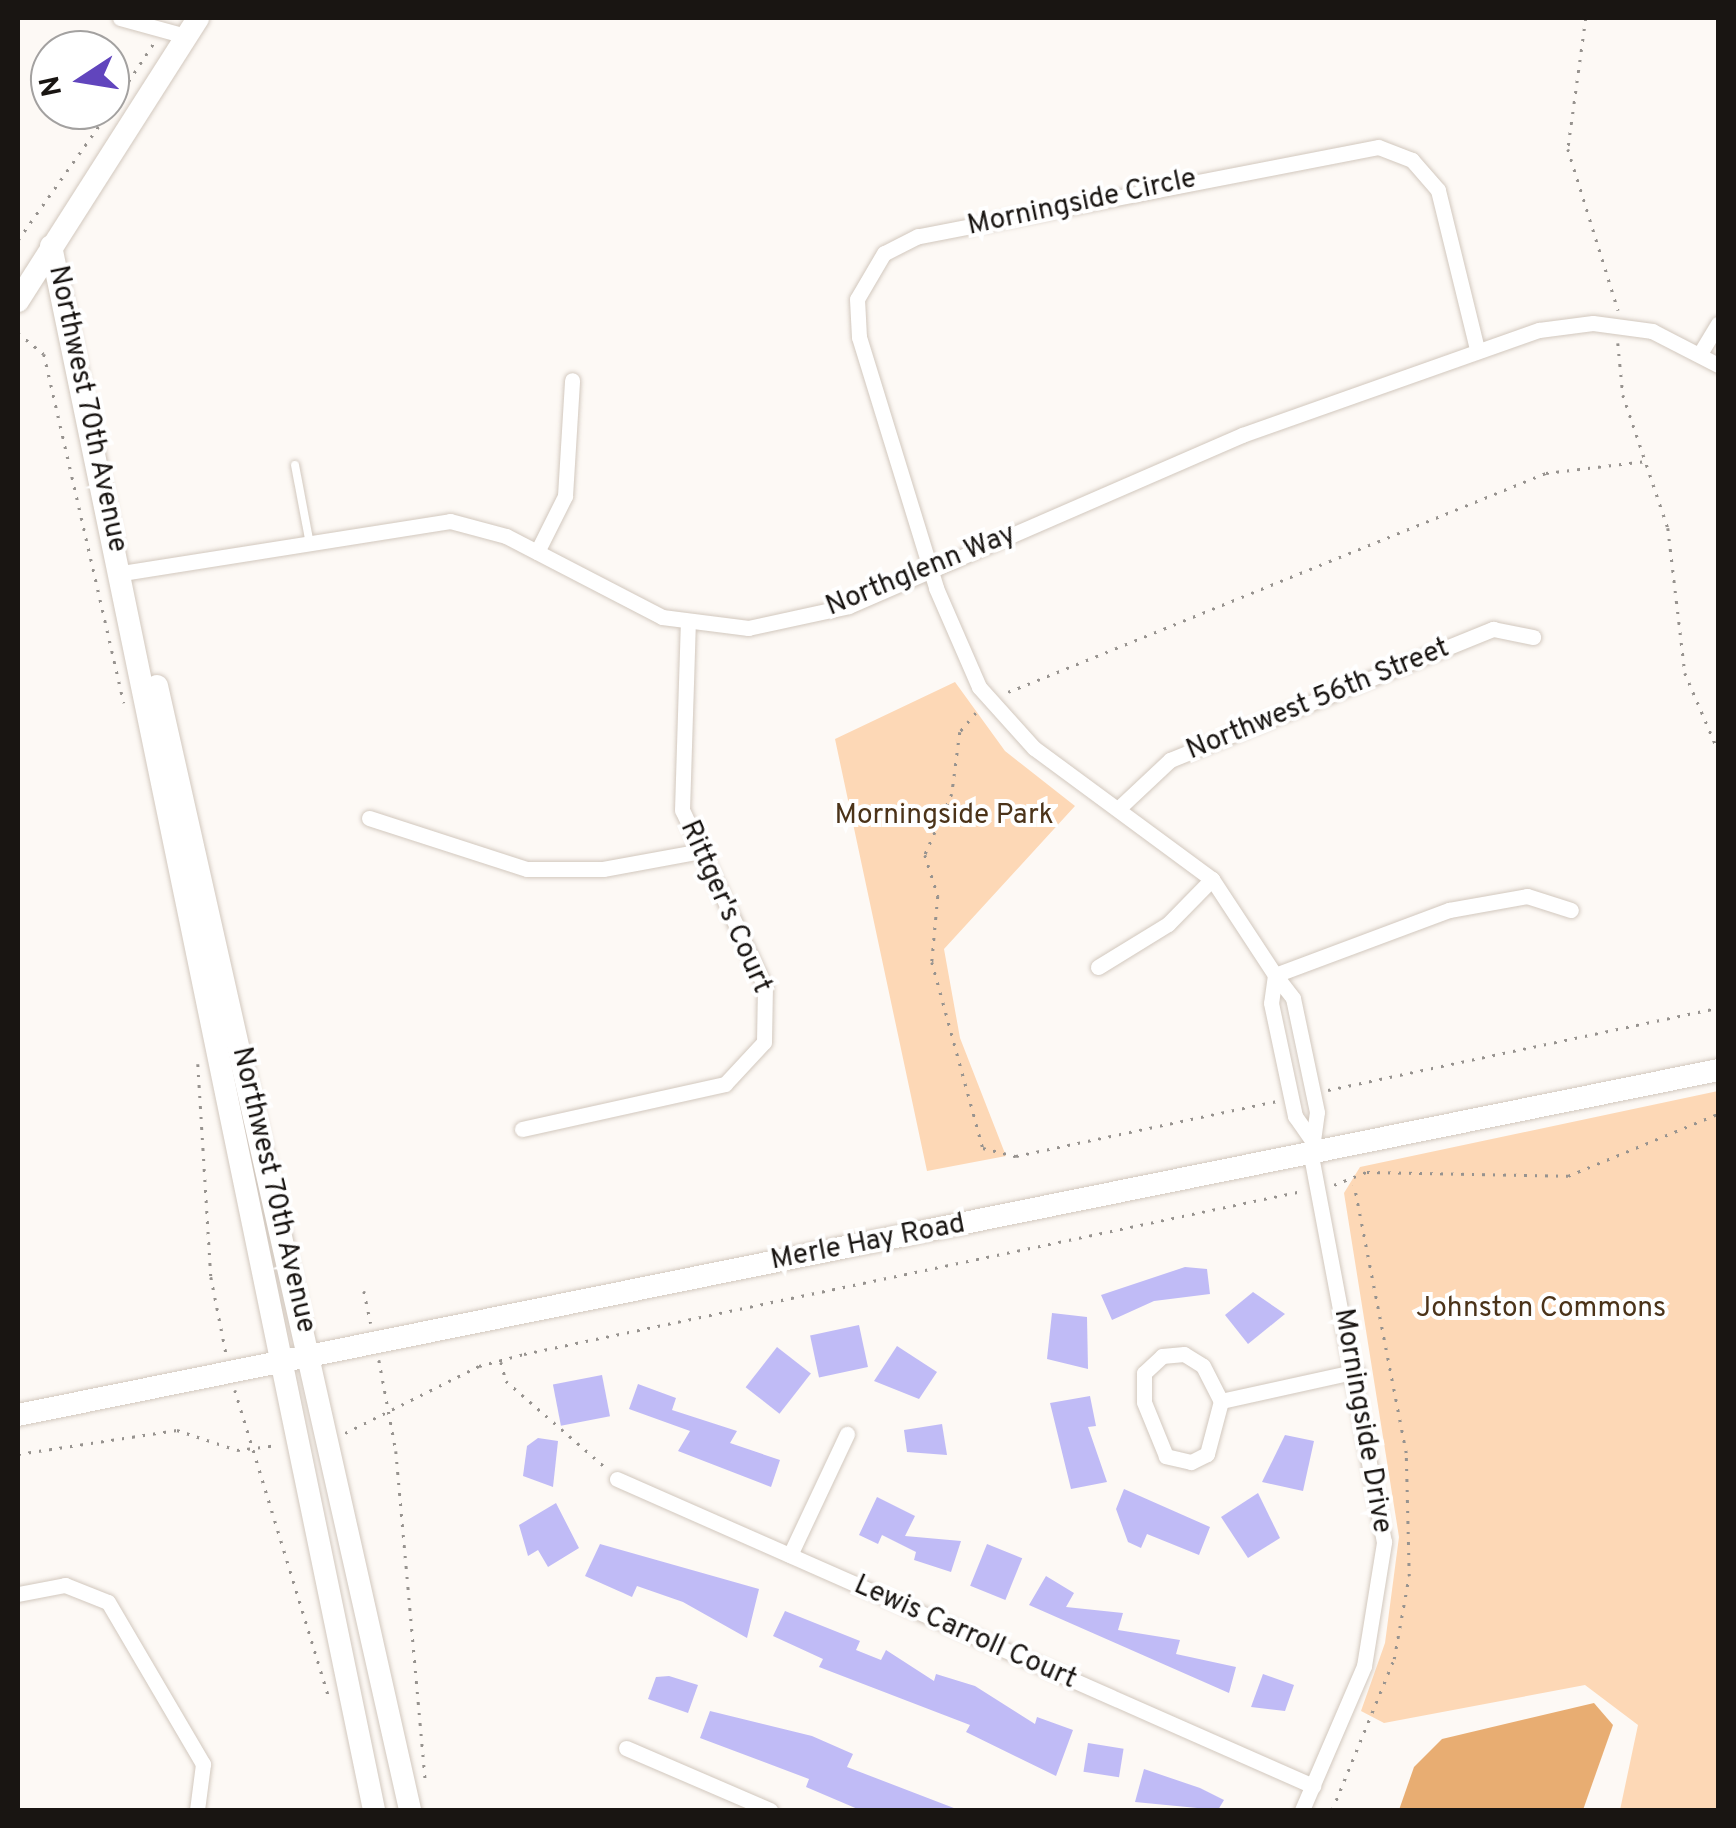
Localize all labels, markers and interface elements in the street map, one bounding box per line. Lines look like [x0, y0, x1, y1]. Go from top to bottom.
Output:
north arrow [30, 30, 130, 130]
text: N [33, 72, 72, 99]
street label: Morningside Circle [965, 162, 1199, 244]
street label: Northwest 70th Avenue [40, 262, 134, 556]
street label: Northglenn Way [821, 518, 1021, 624]
street label: Northwest 56th Street [1182, 632, 1454, 768]
park label: Morningside Park [834, 799, 1054, 833]
street label: Rittger's Court [672, 815, 778, 999]
street label: Northwest 70th Avenue [224, 1043, 322, 1337]
street label: Merle Hay Road [768, 1208, 968, 1278]
park label: Johnston Commons [1416, 1292, 1666, 1326]
street label: Morningside Drive [1326, 1306, 1398, 1536]
street label: Lewis Carroll Court [849, 1569, 1081, 1697]

